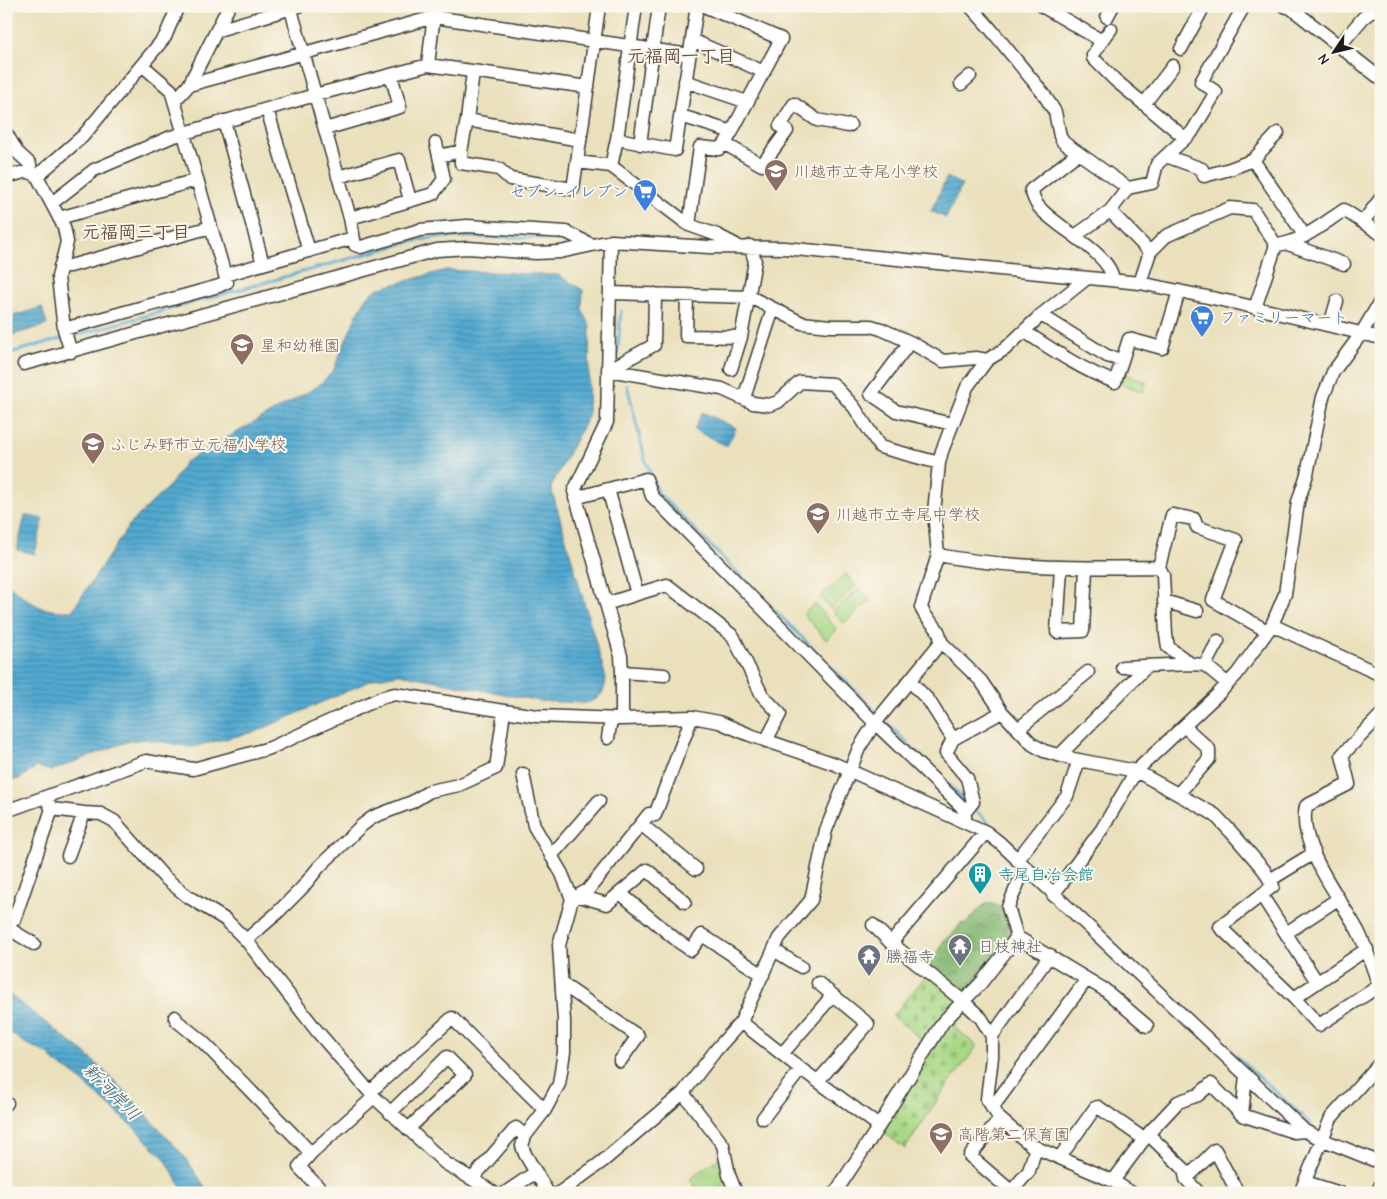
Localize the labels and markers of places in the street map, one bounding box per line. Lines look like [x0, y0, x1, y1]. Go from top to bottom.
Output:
school or university icon: 川越市立寺尾小学校 [763, 158, 789, 192]
place label: 川越市立寺尾小学校 [794, 163, 938, 181]
supermarket icon: セブン-イレブン [632, 178, 658, 212]
place label: セブン-イレブン [510, 183, 628, 201]
supermarket icon: ファミリーマート [1189, 304, 1215, 338]
place label: ファミリーマート [1220, 309, 1348, 327]
school or university icon: 星和幼稚園 [229, 332, 255, 366]
place label: 星和幼稚園 [260, 337, 340, 355]
school or university icon: ふじみ野市立元福小学校 [80, 431, 106, 465]
place label: ふじみ野市立元福小学校 [110, 436, 286, 454]
school or university icon: 川越市立寺尾中学校 [805, 501, 831, 535]
place label: 川越市立寺尾中学校 [836, 506, 980, 524]
building icon: 寺尾自治会館 [967, 861, 993, 895]
place label: 寺尾自治会館 [998, 866, 1094, 884]
temple icon: 日枝神社 [947, 933, 973, 967]
place label: 日枝神社 [978, 938, 1042, 956]
temple icon: 勝福寺 [856, 943, 882, 977]
place label: 勝福寺 [886, 948, 934, 966]
school or university icon: 高階第二保育園 [928, 1121, 954, 1155]
place label: 高階第二保育園 [958, 1126, 1070, 1144]

